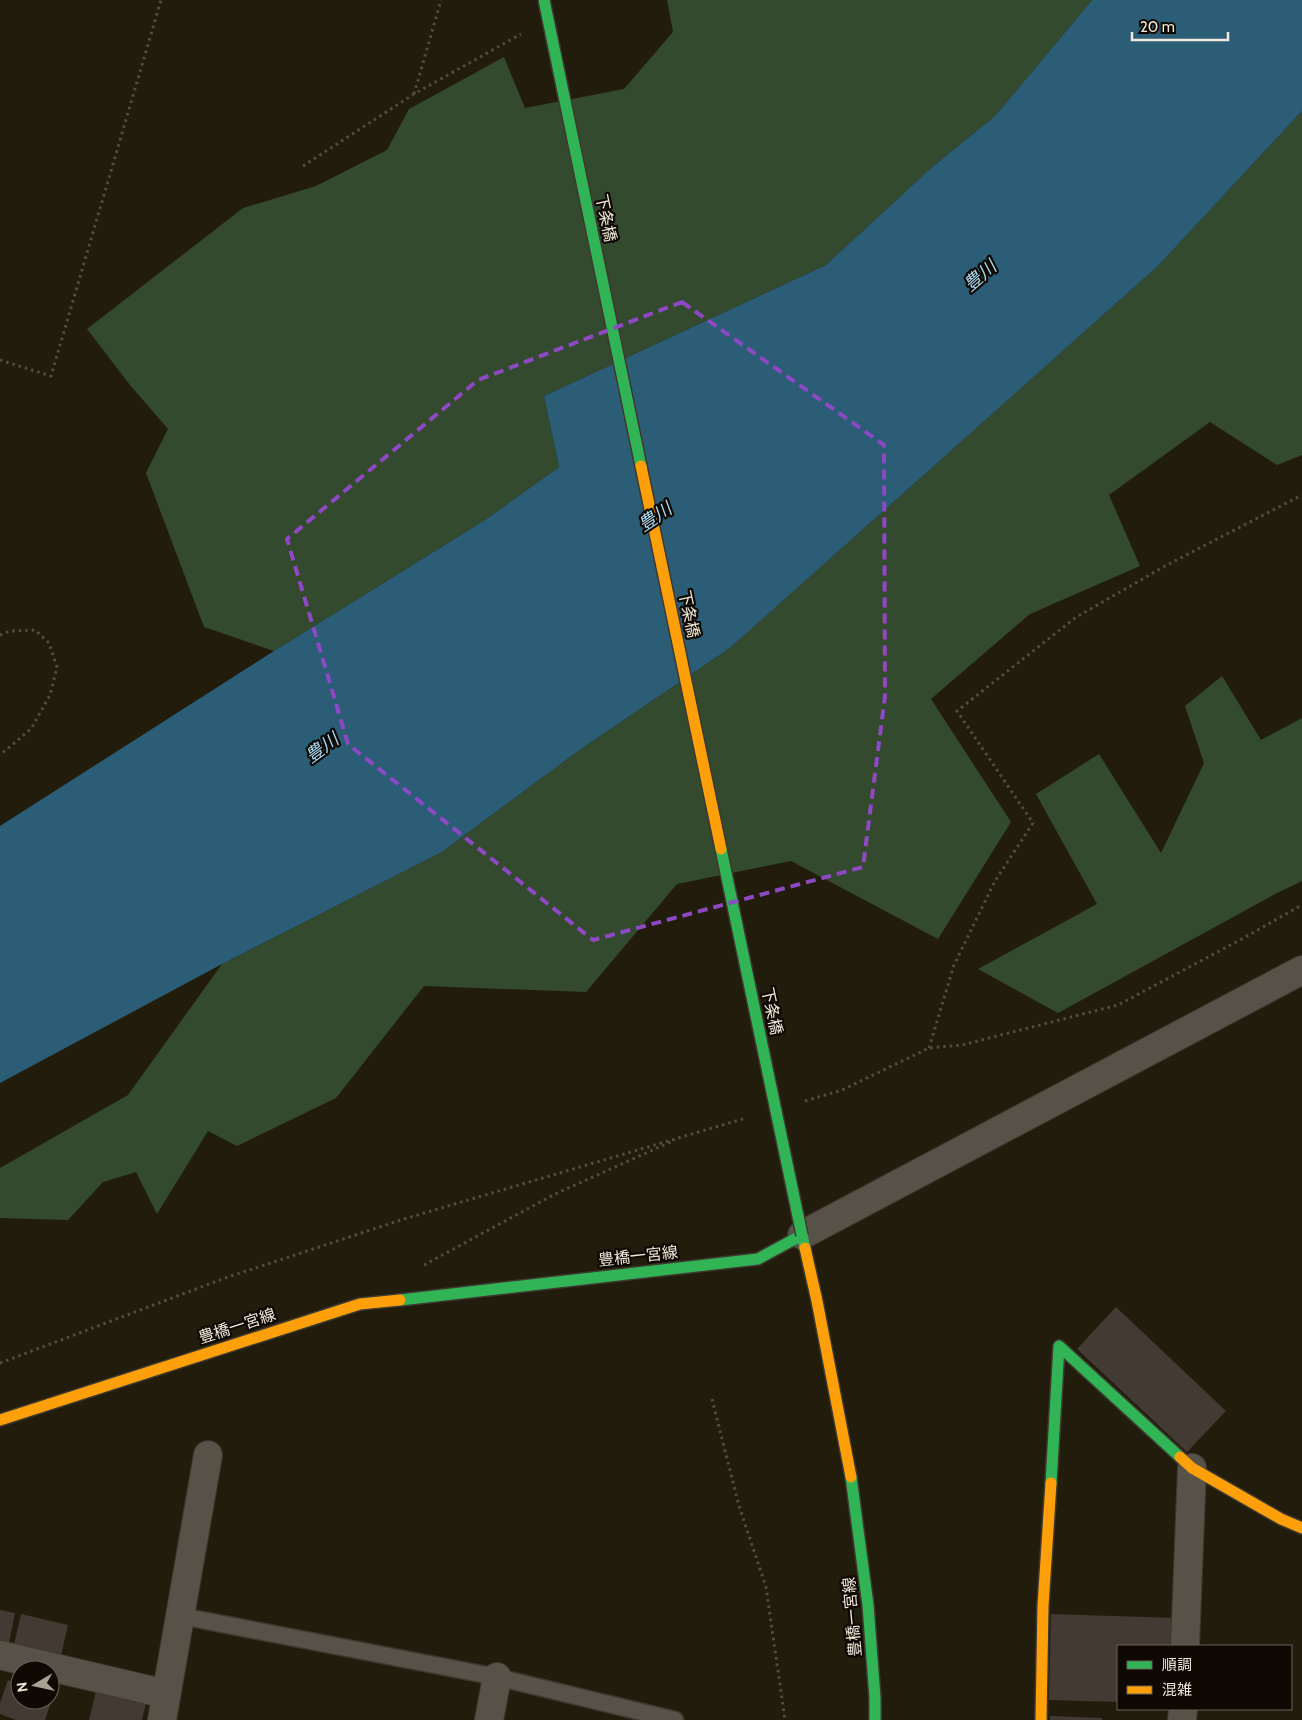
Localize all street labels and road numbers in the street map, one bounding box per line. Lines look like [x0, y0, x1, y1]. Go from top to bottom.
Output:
street label: 下条橋 [592, 193, 620, 243]
street label: 下条橋 [675, 589, 703, 639]
street label: 下条橋 [758, 986, 786, 1036]
street label: 豊橋一宮線 [597, 1242, 679, 1270]
street label: 豊橋一宮線 [196, 1305, 278, 1347]
street label: 豊橋一宮線 [839, 1576, 865, 1658]

